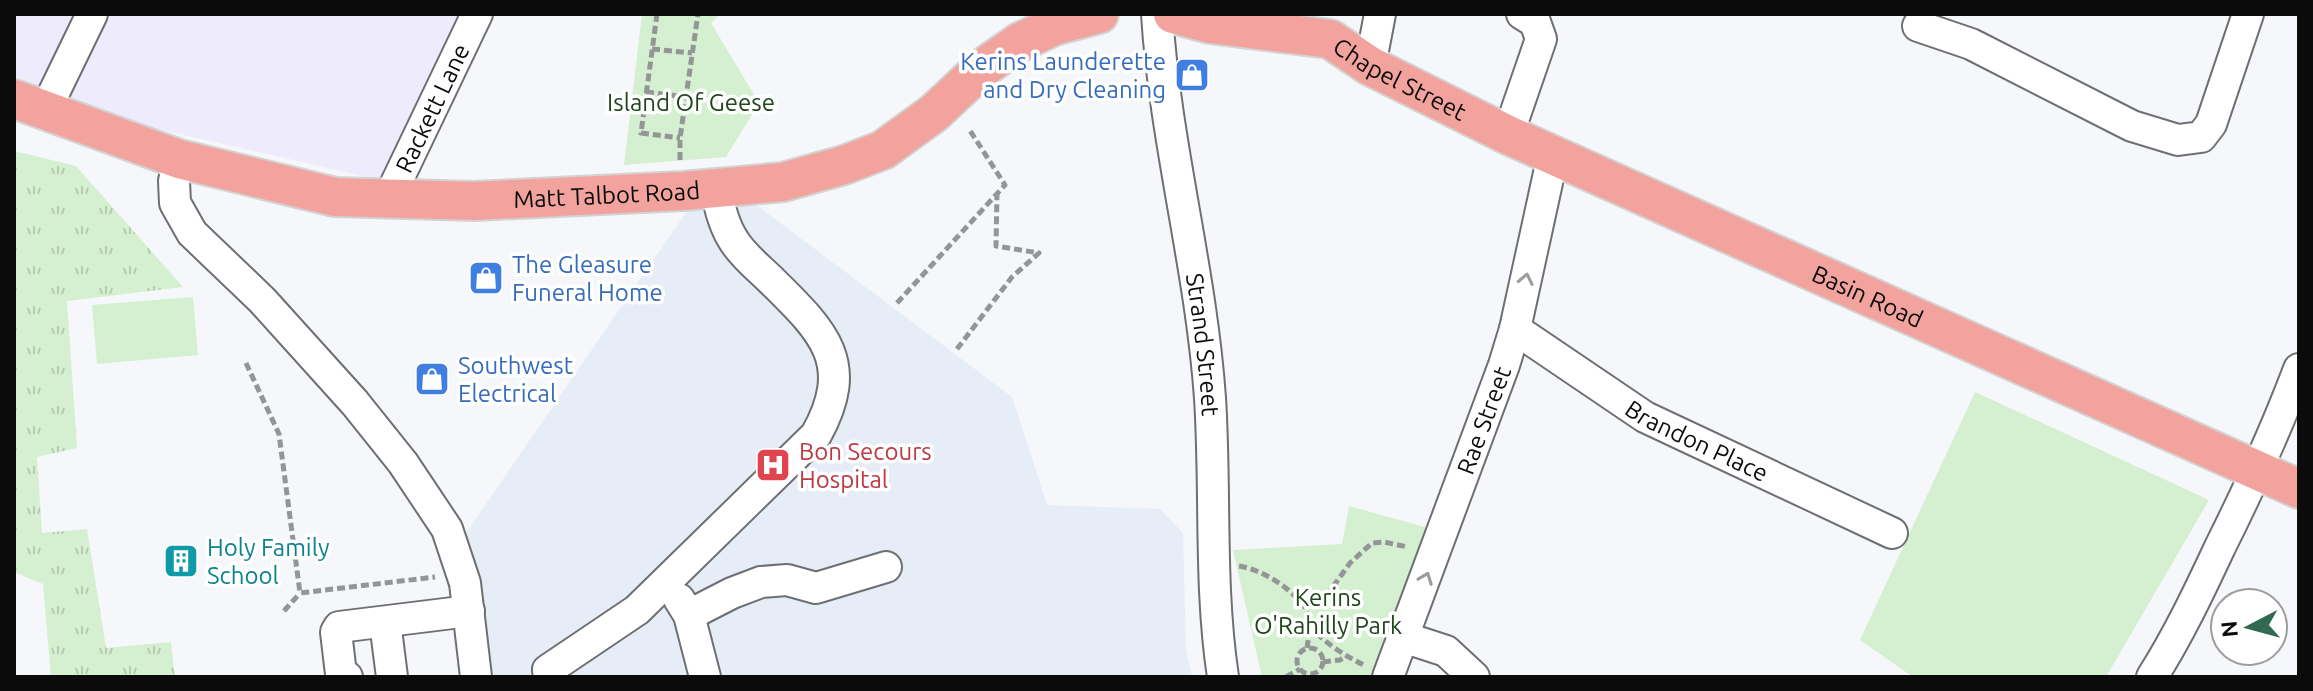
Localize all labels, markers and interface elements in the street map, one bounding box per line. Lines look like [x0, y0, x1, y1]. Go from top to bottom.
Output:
street label: Chapel Street [1328, 32, 1471, 126]
street label: Rackett Lane [390, 39, 474, 177]
place label: Kerins Launderette and Dry Cleaning [960, 48, 1166, 103]
shop icon: Kerins Launderette and Dry Cleaning [1173, 56, 1211, 94]
park label: Island Of Geese [607, 89, 775, 116]
street label: Matt Talbot Road [513, 176, 701, 213]
place label: The Gleasure Funeral Home [512, 251, 663, 306]
shop icon: The Gleasure Funeral Home [467, 259, 505, 297]
street label: Basin Road [1808, 260, 1927, 333]
street label: Strand Street [1181, 271, 1225, 417]
one-way arrow [1517, 272, 1534, 286]
place label: Southwest Electrical [458, 352, 574, 407]
shop icon: Southwest Electrical [413, 360, 451, 398]
street label: Rae Street [1451, 362, 1516, 478]
street label: Brandon Place [1620, 394, 1773, 486]
place label: Bon Secours Hospital [799, 438, 932, 493]
hospital icon: Bon Secours Hospital [754, 446, 792, 484]
place label: Holy Family School [207, 534, 330, 589]
building icon: Holy Family School [162, 542, 200, 580]
one-way arrow [1416, 572, 1433, 586]
park label: Kerins O'Rahilly Park [1254, 584, 1402, 639]
north arrow [2209, 587, 2289, 667]
text: N [2215, 620, 2242, 639]

